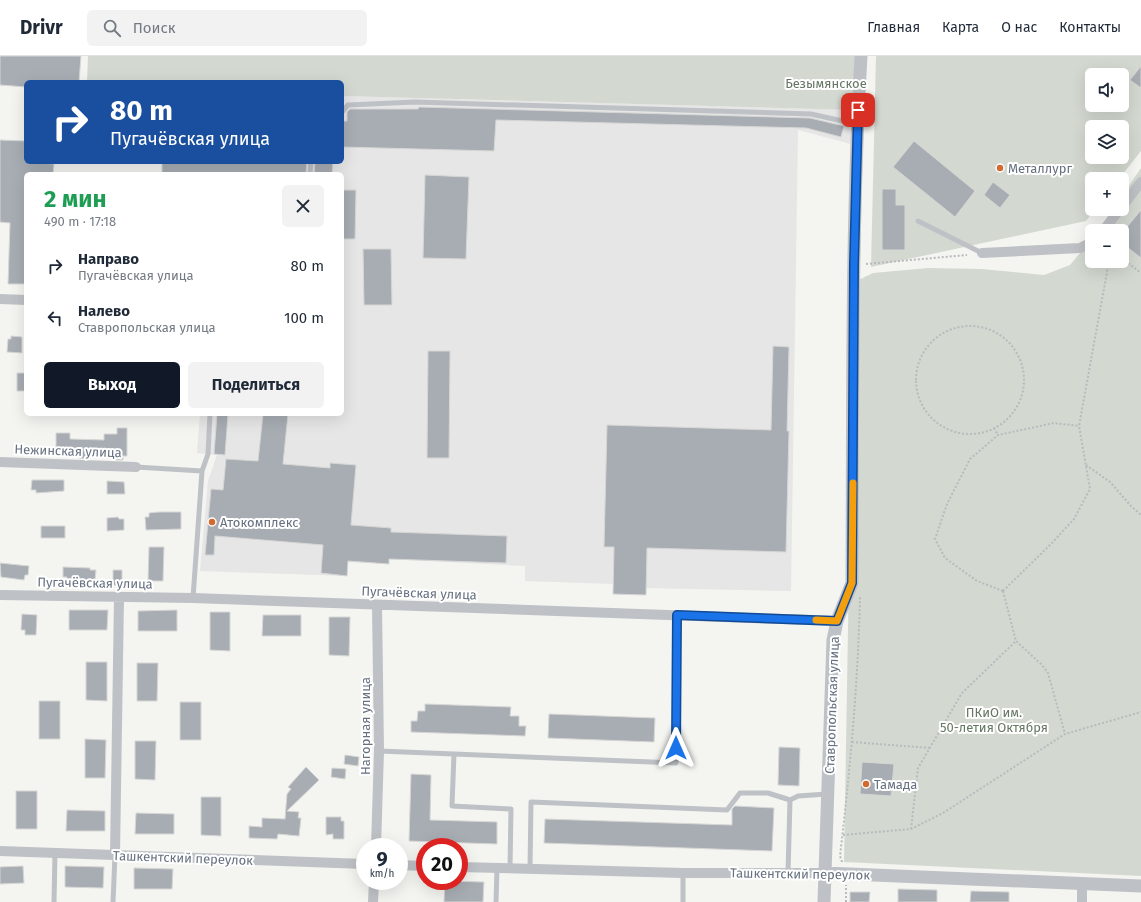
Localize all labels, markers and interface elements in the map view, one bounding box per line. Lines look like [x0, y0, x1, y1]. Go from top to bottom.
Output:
search box [87, 10, 367, 46]
text: Drivr [20, 16, 63, 39]
icon: search [101, 17, 123, 39]
text: Поиск [133, 19, 176, 37]
text: Главная [867, 19, 920, 36]
text: Карта [942, 19, 979, 36]
text: О нас [1001, 19, 1037, 36]
text: Контакты [1059, 19, 1121, 36]
map controls [1085, 68, 1129, 268]
button: sound [1085, 68, 1129, 112]
park label: Безымянское [785, 76, 867, 91]
pin [841, 93, 875, 127]
text: 80 m [110, 94, 173, 127]
icon: right [44, 96, 96, 148]
icon: arrive [847, 99, 869, 121]
button: layers [1085, 120, 1129, 164]
text: Пугачёвская улица [110, 128, 270, 150]
place label: Металлург [1008, 161, 1072, 176]
marker: Металлург [995, 163, 1005, 173]
button: + [1085, 172, 1129, 216]
text: 2 мин [44, 185, 106, 213]
button: close [282, 185, 324, 227]
text: 490 m · 17:18 [44, 214, 116, 229]
button: − [1085, 224, 1129, 268]
text: Направо [78, 250, 139, 268]
icon: right [44, 255, 66, 277]
text: 80 m [291, 257, 324, 275]
text: Пугачёвская улица [78, 268, 194, 283]
text: Налево [78, 302, 130, 320]
icon: left [44, 307, 66, 329]
text: 100 m [284, 309, 324, 327]
text: Ставропольская улица [78, 320, 216, 335]
button: Выход [44, 362, 180, 408]
button: Поделиться [188, 362, 324, 408]
street label: Нежинская улица [14, 442, 122, 460]
place label: Атокомплекс [220, 515, 298, 530]
marker: Атокомплекс [207, 517, 217, 527]
street label: Пугачёвская улица [37, 574, 153, 592]
street label: Пугачёвская улица [361, 583, 477, 603]
street label: Ставропольская улица [822, 636, 842, 774]
street label: Нагорная улица [358, 677, 373, 775]
park label: ПКиО им. 50-летия Октября [940, 705, 1048, 735]
position arrow [655, 727, 697, 769]
place label: Тамада [874, 777, 917, 792]
marker: Тамада [861, 779, 871, 789]
speed limit sign: 20 [416, 838, 468, 890]
text: 9 [376, 847, 388, 871]
street label: Ташкентский переулок [113, 848, 253, 868]
street label: Ташкентский переулок [730, 865, 870, 883]
text: km/h [370, 868, 394, 880]

